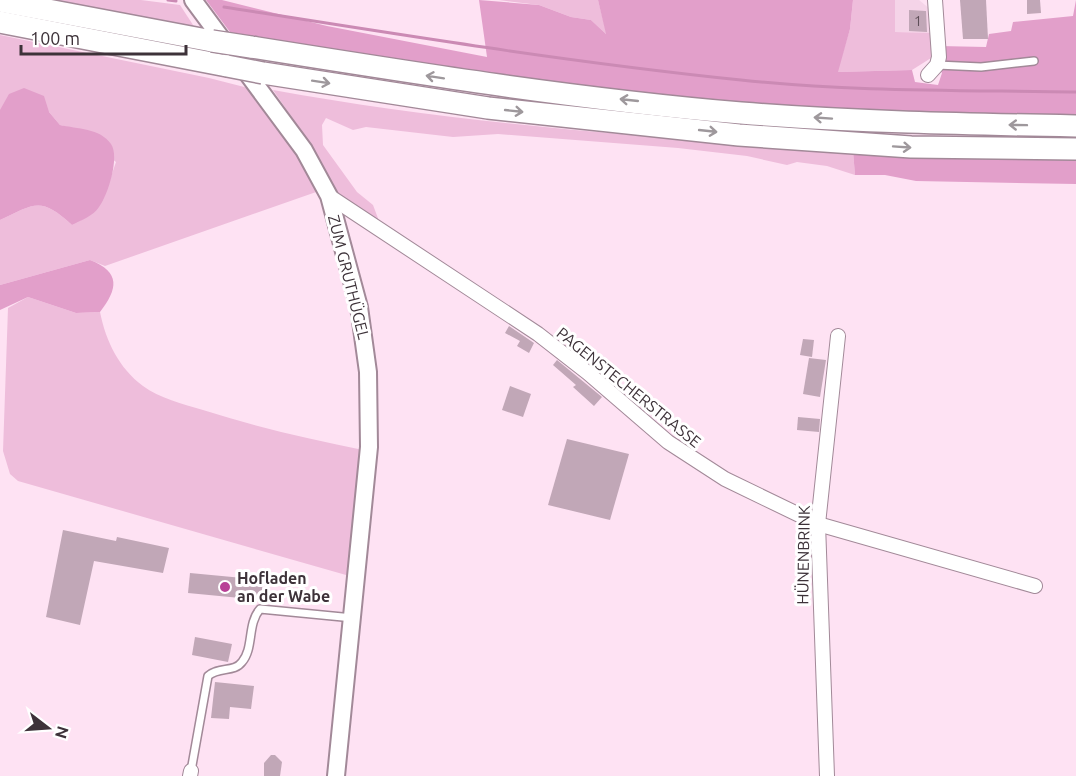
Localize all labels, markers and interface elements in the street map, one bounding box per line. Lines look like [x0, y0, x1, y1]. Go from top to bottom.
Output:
house number: 1 [914, 13, 922, 29]
scale bar [21, 18, 186, 56]
text: 100 m [30, 28, 80, 48]
one-way arrow [426, 71, 445, 82]
one-way arrow [311, 76, 331, 87]
one-way arrow [619, 95, 639, 106]
one-way arrow [504, 106, 523, 117]
one-way arrow [813, 112, 833, 123]
one-way arrow [1008, 119, 1028, 131]
one-way arrow [697, 126, 717, 137]
one-way arrow [892, 141, 912, 152]
street label: ZUM GRUTHÜGEL [325, 213, 373, 341]
street label: PAGENSTECHERSTRASSE [553, 323, 705, 451]
street label: HÜNENBRINK [793, 505, 813, 605]
place label: Hofladen an der Wabe [237, 569, 330, 605]
marker: Hofladen an der Wabe [218, 580, 232, 594]
north arrow [18, 698, 78, 758]
text: N [52, 724, 73, 741]

